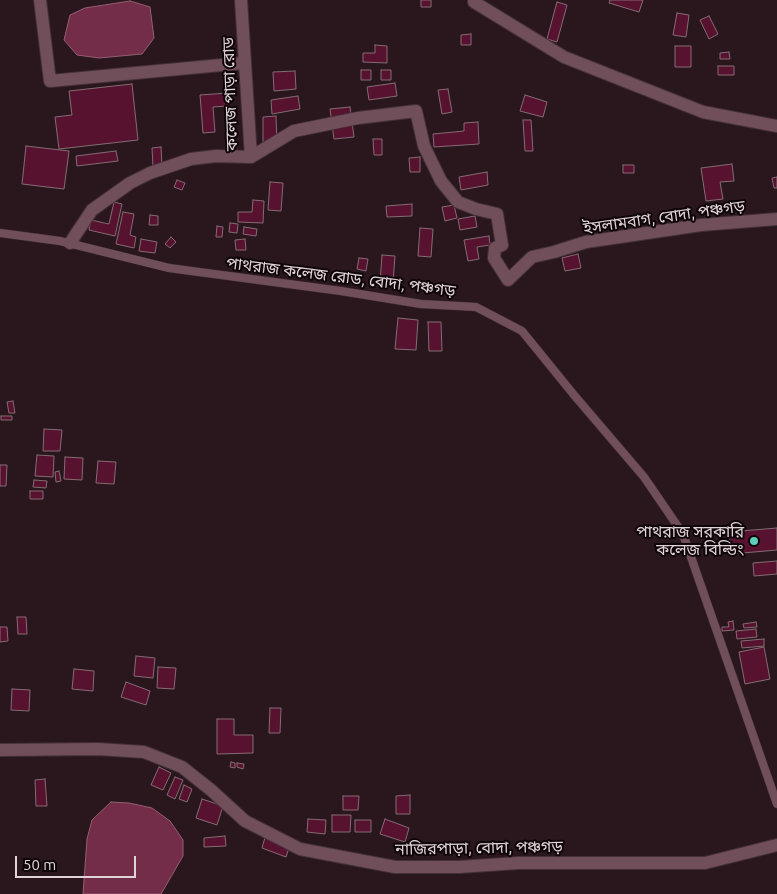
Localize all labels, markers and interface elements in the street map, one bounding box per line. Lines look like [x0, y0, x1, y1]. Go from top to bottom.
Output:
street label: কলেজ পাড়া রোড [218, 37, 242, 151]
street label: ইসলামবাগ, বোদা, পঞ্চগড় [582, 196, 746, 238]
street label: পাথরাজ কলেজ রোড, বোদা, পঞ্চগড় [225, 253, 457, 301]
place label: পাথরাজ সরকারি কলেজ বিল্ডিং [636, 522, 744, 560]
marker: পাথরাজ সরকারি কলেজ বিল্ডিং [748, 535, 760, 547]
street label: নাজিরপাড়া, বোদা, পঞ্চগড় [395, 837, 563, 859]
scale bar [18, 846, 139, 878]
text: 50 m [23, 856, 56, 873]

